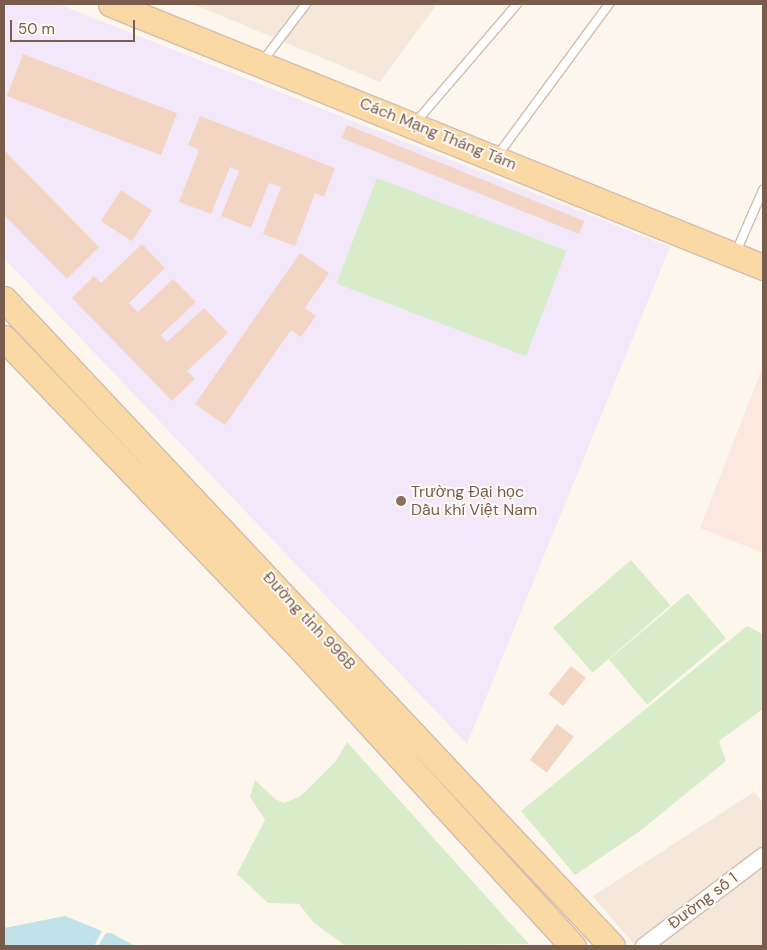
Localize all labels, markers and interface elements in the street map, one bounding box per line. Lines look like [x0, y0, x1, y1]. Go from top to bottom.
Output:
scale bar [12, 10, 138, 42]
text: 50 m [18, 19, 55, 39]
street label: Cách Mạng Tháng Tám [357, 94, 519, 174]
place label: Trường Đại học Dầu khí Việt Nam [411, 482, 537, 520]
marker: Trường Đại học Dầu khí Việt Nam [395, 495, 407, 507]
street label: Đường tỉnh 996B [259, 568, 359, 674]
street label: Đường số 1 [665, 869, 741, 933]

